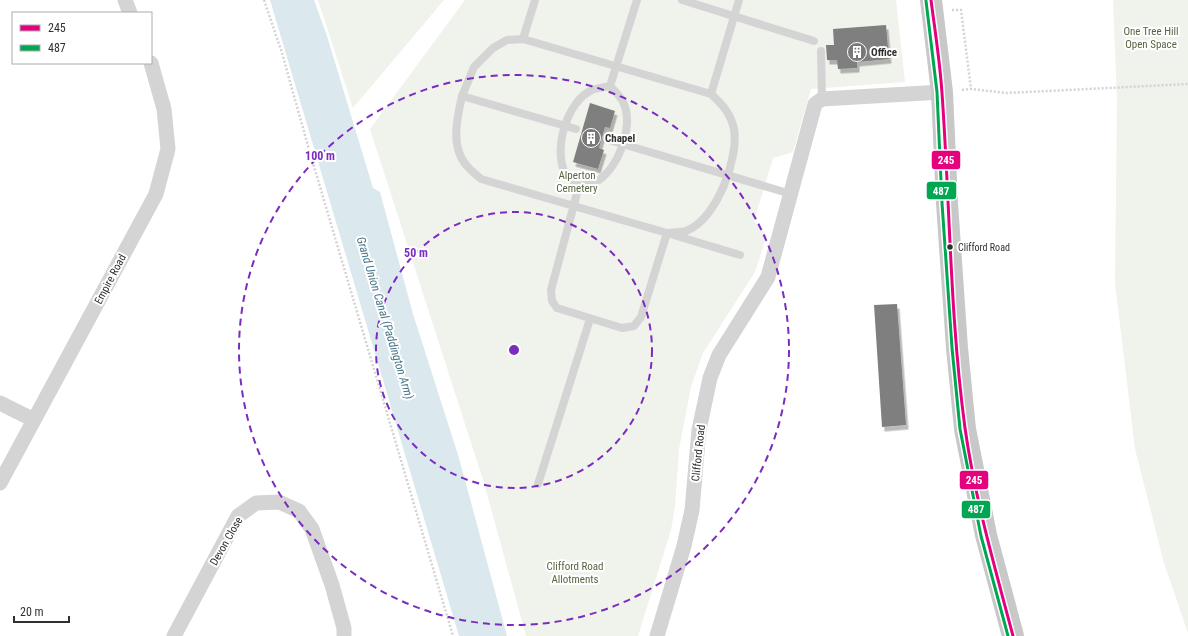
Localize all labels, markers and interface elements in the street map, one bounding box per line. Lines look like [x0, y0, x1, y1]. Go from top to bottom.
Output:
legend [12, 12, 152, 64]
text: 245 [48, 21, 66, 35]
park label: One Tree Hill Open Space [1123, 25, 1179, 51]
text: 487 [48, 41, 66, 55]
building icon: Office [846, 41, 868, 63]
place label: Office [871, 46, 897, 59]
building icon: Chapel [580, 127, 602, 149]
place label: Chapel [605, 132, 636, 145]
text: 100 m [305, 149, 335, 163]
line badge: 245 [931, 150, 961, 170]
text: 245 [938, 154, 955, 167]
park label: Alperton Cemetery [556, 169, 598, 195]
line badge: 487 [926, 181, 957, 200]
text: 487 [933, 185, 950, 198]
water label: Grand Union Canal (Paddington Arm) [354, 235, 417, 401]
marker: Clifford Road [945, 242, 955, 252]
place label: Clifford Road [958, 242, 1010, 253]
text: 50 m [404, 246, 428, 260]
street label: Empire Road [92, 252, 129, 306]
centre of rings [507, 343, 521, 357]
street label: Clifford Road [689, 424, 708, 482]
line badge: 245 [959, 470, 989, 490]
text: 245 [966, 474, 983, 487]
line badge: 487 [961, 500, 991, 519]
text: 487 [968, 503, 985, 516]
street label: Devon Close [207, 515, 246, 568]
park label: Clifford Road Allotments [546, 560, 604, 586]
scale bar [14, 598, 69, 624]
text: 20 m [20, 605, 44, 619]

